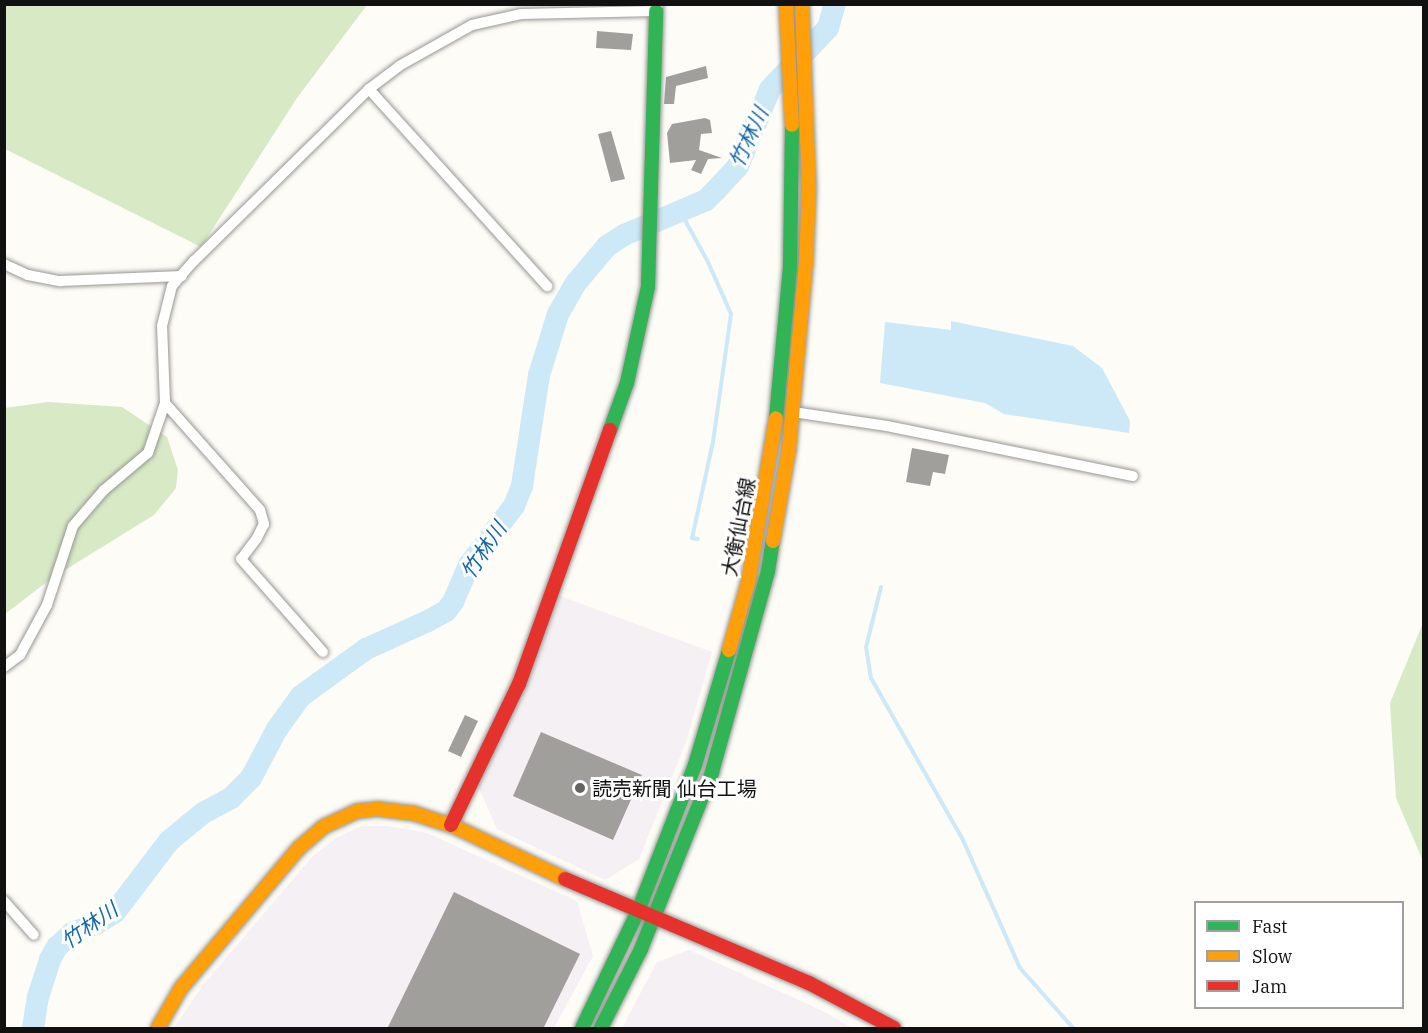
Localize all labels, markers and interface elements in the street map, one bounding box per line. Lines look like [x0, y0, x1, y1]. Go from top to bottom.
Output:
water label: 竹林川 [723, 103, 773, 171]
street label: 大衡仙台線 [717, 476, 759, 578]
water label: 竹林川 [455, 517, 511, 583]
place label: 読売新聞 仙台工場 [592, 776, 757, 800]
marker: 読売新聞 仙台工場 [573, 781, 587, 795]
water label: 竹林川 [56, 897, 122, 953]
legend [1194, 901, 1404, 1009]
text: Fast [1252, 915, 1287, 938]
text: Slow [1252, 945, 1292, 968]
text: Jam [1252, 975, 1287, 998]

